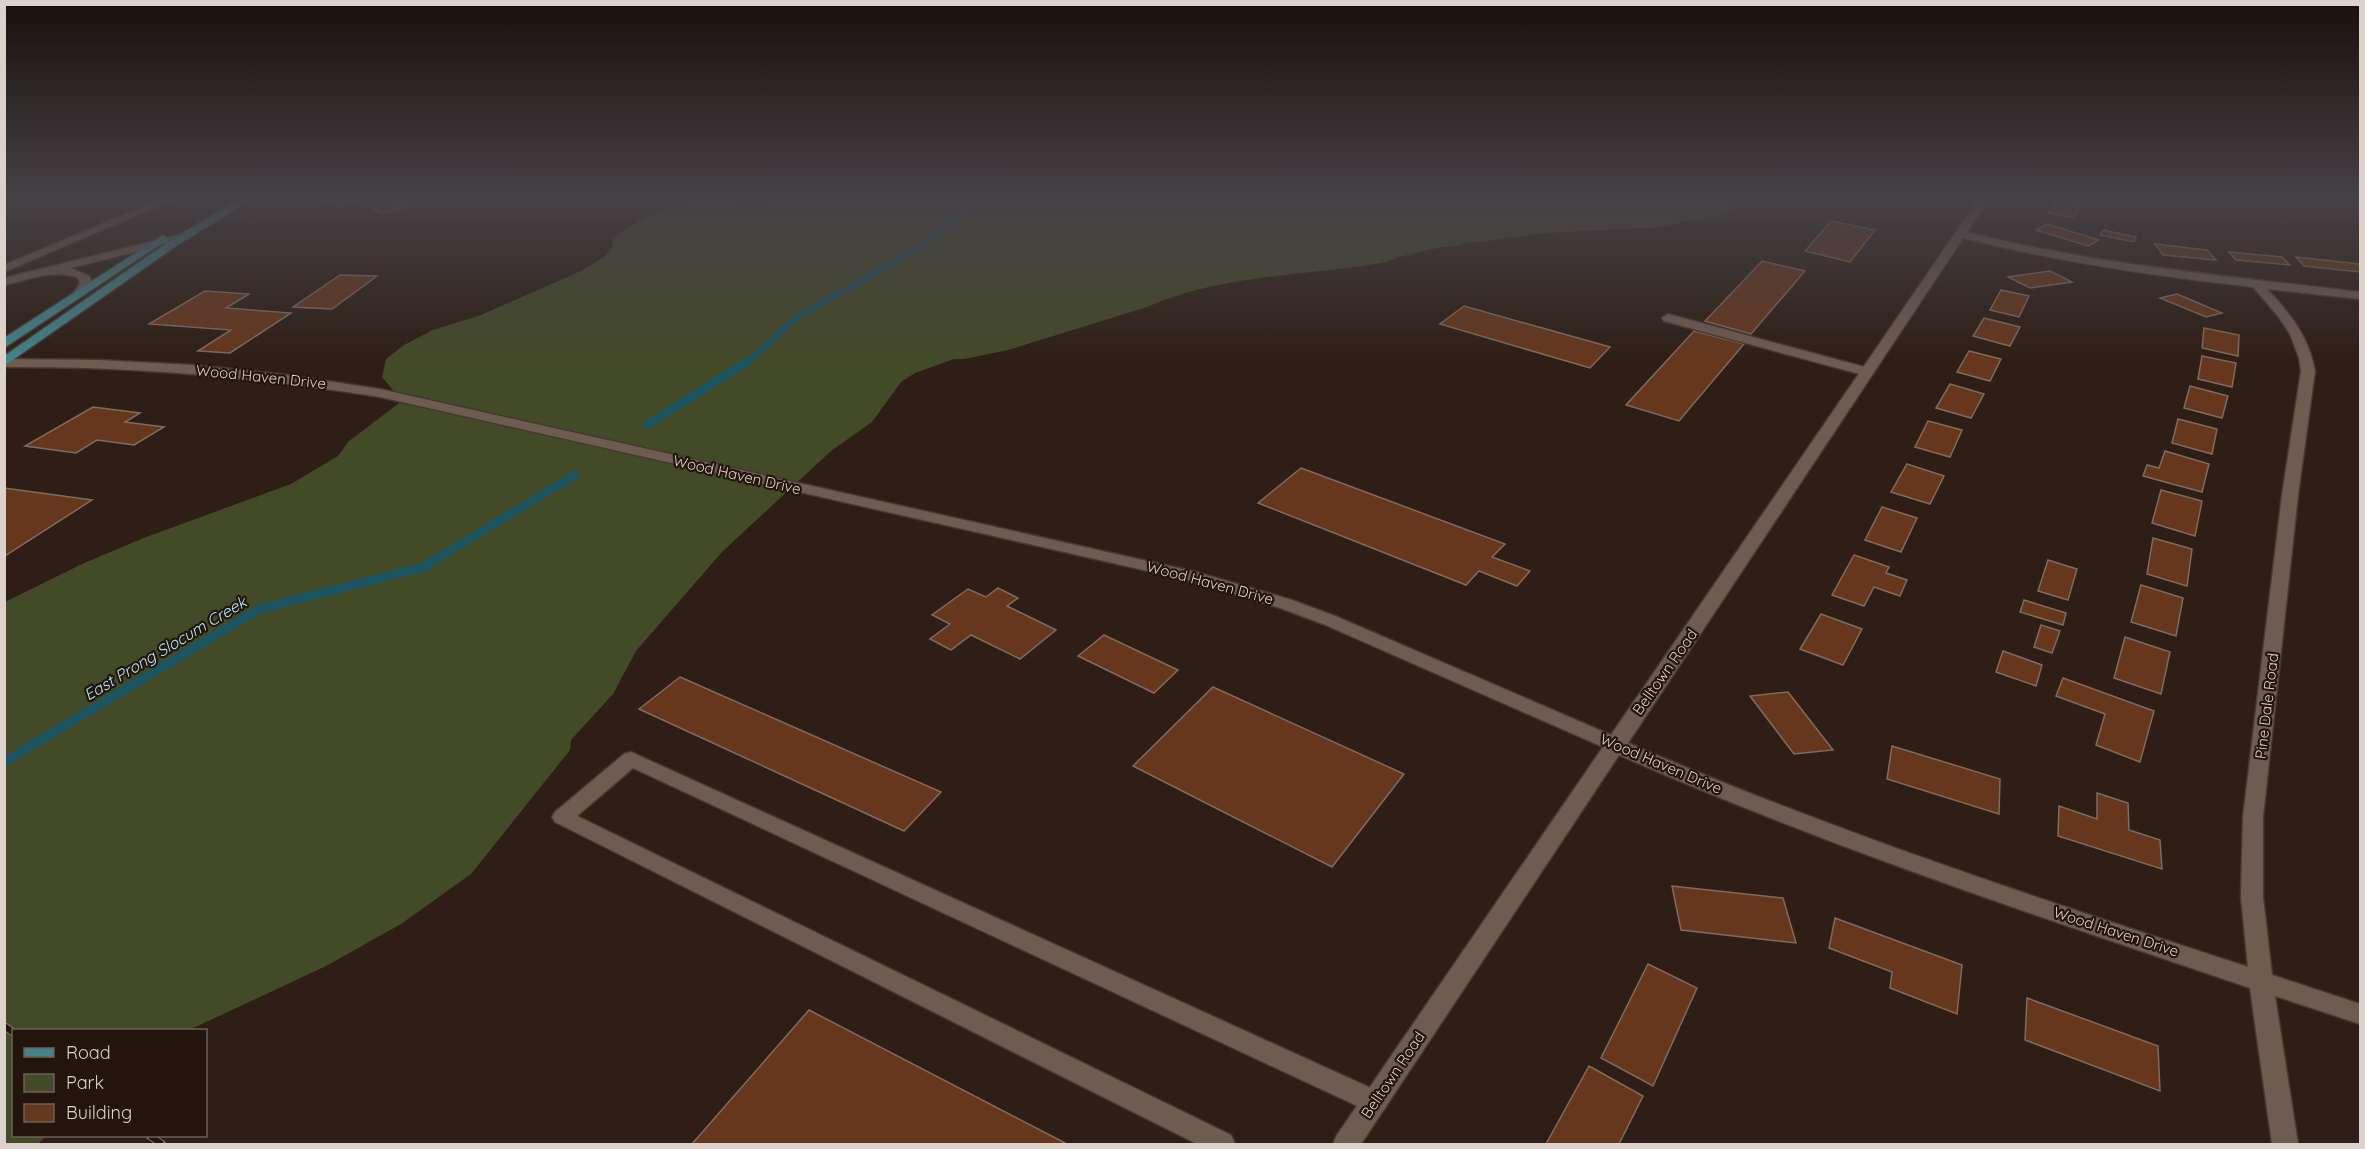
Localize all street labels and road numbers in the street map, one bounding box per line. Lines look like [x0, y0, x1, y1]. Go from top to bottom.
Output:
street label: Wood Haven Drive [195, 360, 327, 393]
street label: Wood Haven Drive [671, 451, 803, 498]
street label: Wood Haven Drive [1145, 556, 1276, 609]
street label: Belltown Road [1628, 625, 1701, 718]
street label: Pine Dale Road [2251, 652, 2282, 760]
street label: Wood Haven Drive [1597, 729, 1725, 798]
street label: Wood Haven Drive [2051, 902, 2181, 961]
street label: Belltown Road [1357, 1028, 1429, 1122]

